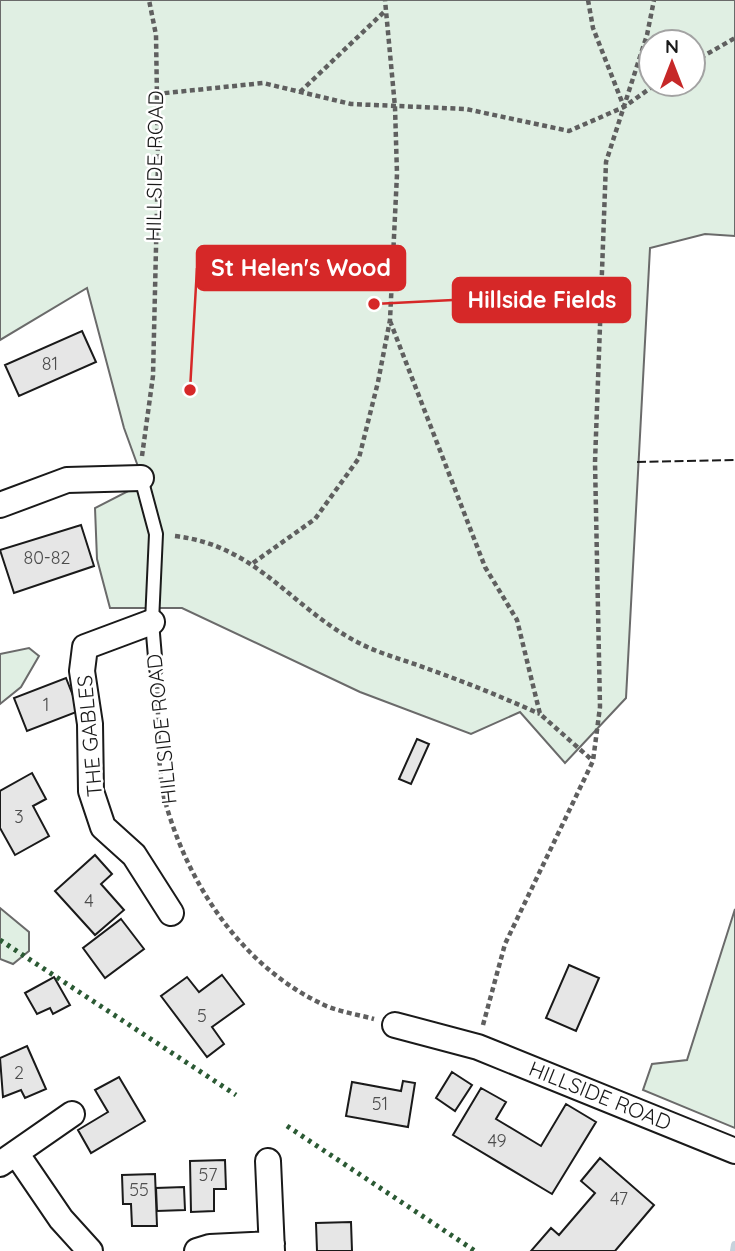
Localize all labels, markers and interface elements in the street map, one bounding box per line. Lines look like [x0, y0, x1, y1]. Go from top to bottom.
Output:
north arrow [637, 28, 707, 98]
text: N [665, 34, 679, 58]
street label: HILLSIDE ROAD [140, 90, 168, 242]
callout: St Helen's Wood [197, 246, 405, 290]
text: St Helen's Wood [211, 253, 391, 282]
callout: Hillside Fields [453, 278, 630, 322]
text: Hillside Fields [468, 285, 616, 314]
house number: 81 [42, 352, 58, 375]
house number: 80-82 [23, 546, 71, 569]
street label: HILLSIDE ROAD [140, 653, 182, 806]
street label: THE GABLES [71, 674, 107, 798]
house number: 1 [43, 693, 49, 716]
house number: 3 [14, 805, 24, 828]
house number: 4 [84, 889, 94, 912]
house number: 5 [197, 1004, 207, 1027]
street label: HILLSIDE ROAD [525, 1055, 675, 1135]
house number: 2 [14, 1061, 24, 1084]
house number: 51 [372, 1092, 388, 1115]
house number: 49 [487, 1129, 507, 1152]
house number: 57 [198, 1163, 218, 1186]
house number: 55 [129, 1178, 149, 1201]
house number: 47 [610, 1187, 628, 1210]

